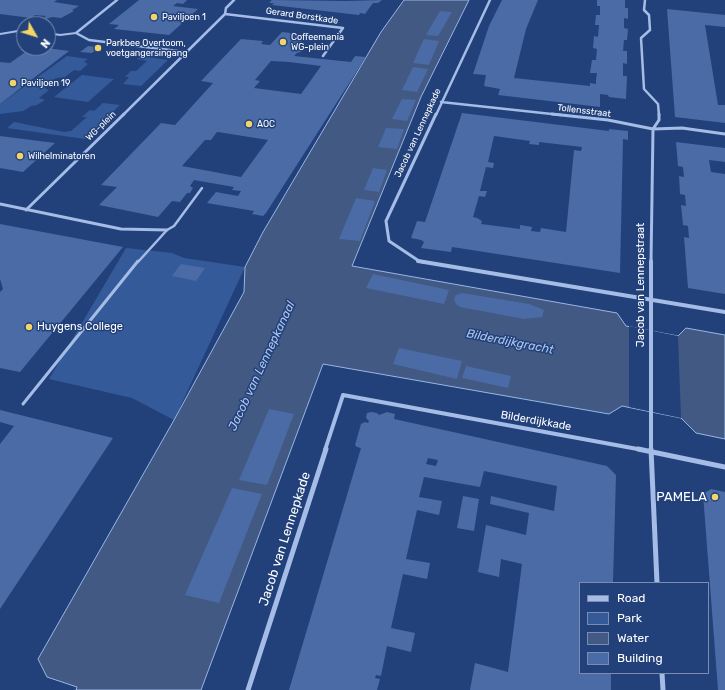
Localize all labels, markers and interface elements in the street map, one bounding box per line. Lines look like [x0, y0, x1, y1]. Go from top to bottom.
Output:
street label: Gerard Borstkade [265, 6, 339, 26]
marker: Paviljoen 1 [149, 12, 159, 22]
place label: Paviljoen 1 [162, 12, 206, 22]
north arrow [16, 16, 56, 56]
place label: Coffeemania WG-plein [291, 32, 344, 53]
text: N [37, 36, 52, 50]
marker: Coffeemania WG-plein [278, 37, 288, 47]
place label: Parkbee Overtoom, voetgangersingang [106, 38, 188, 59]
marker: Parkbee Overtoom, voetgangersingang [93, 43, 103, 53]
marker: Paviljoen 19 [8, 78, 18, 88]
place label: Paviljoen 19 [21, 78, 70, 88]
street label: Jacob van Lennepkade [393, 87, 443, 179]
street label: Tollensstraat [557, 102, 611, 120]
street label: WG-plein [84, 109, 118, 143]
marker: AOC [244, 119, 254, 129]
place label: AOC [257, 119, 275, 129]
marker: Wilhelminatoren [15, 151, 25, 161]
place label: Wilhelminatoren [28, 151, 95, 161]
street label: Jacob van Lennepstraat [634, 223, 648, 347]
water label: Jacob van Lennepkanaal [226, 299, 298, 433]
place label: Huygens College [37, 320, 123, 334]
marker: Huygens College [24, 322, 34, 332]
water label: Bilderdijkgracht [465, 326, 555, 358]
street label: Bilderdijkkade [500, 408, 572, 434]
street label: Jacob van Lennepkade [256, 470, 314, 608]
place label: PAMELA [656, 489, 707, 505]
marker: PAMELA [710, 492, 720, 502]
legend [579, 582, 709, 674]
text: Road [617, 591, 645, 605]
text: Park [617, 611, 642, 625]
text: Water [617, 631, 649, 645]
text: Building [617, 651, 663, 665]

